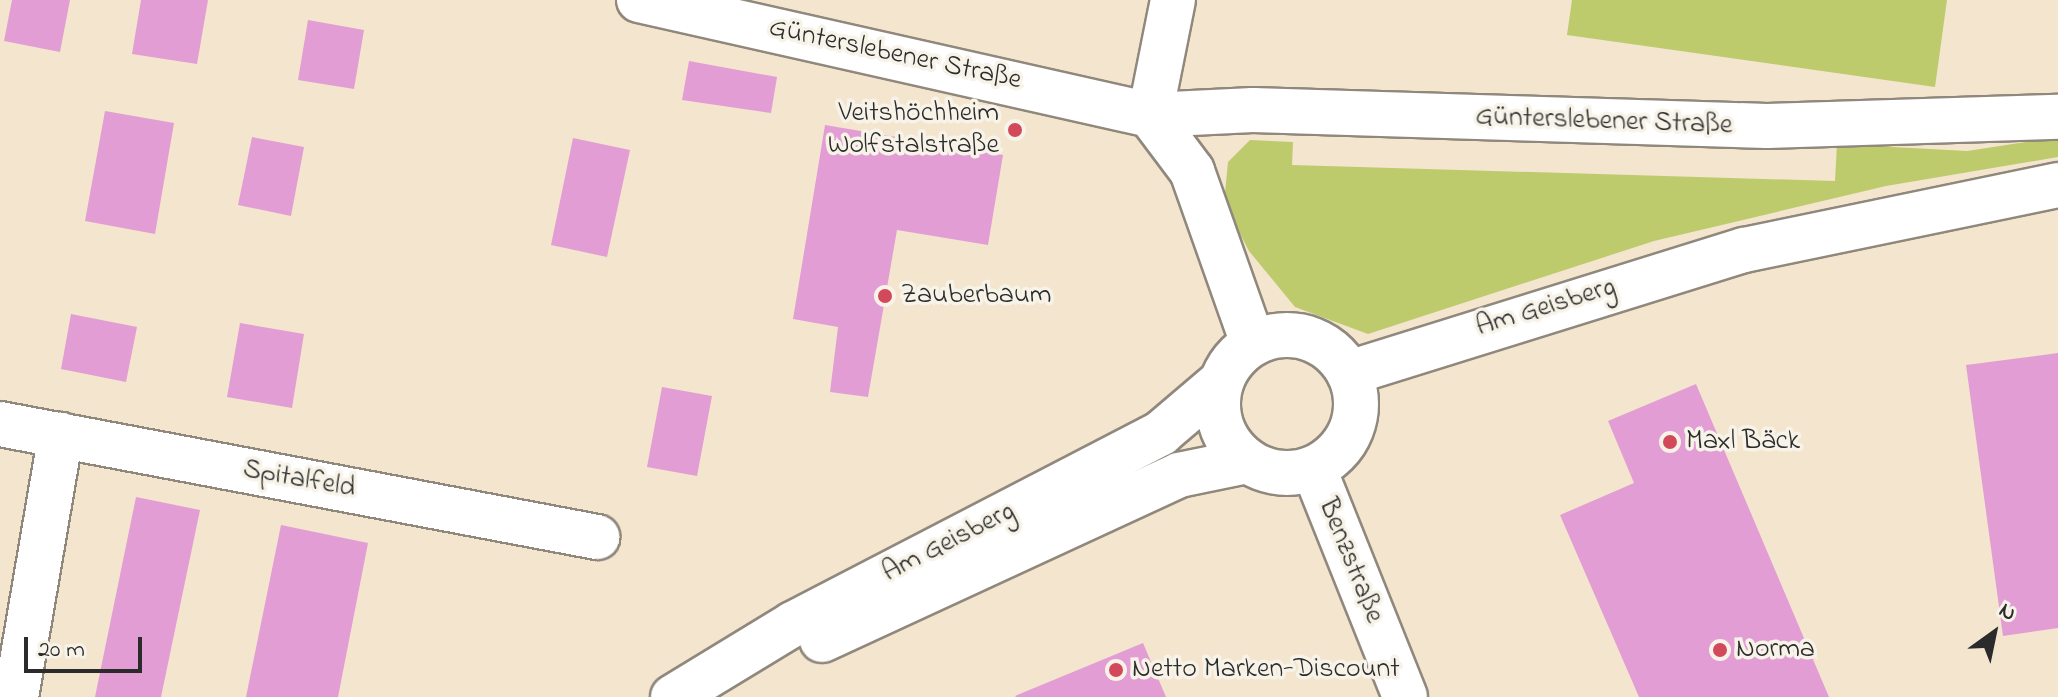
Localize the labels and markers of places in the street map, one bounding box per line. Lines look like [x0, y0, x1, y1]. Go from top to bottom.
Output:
place label: Veitshöchheim Wolfstalstraße [828, 97, 999, 163]
marker: Veitshöchheim Wolfstalstraße [1006, 121, 1024, 139]
place label: Zauberbaum [901, 279, 1052, 313]
marker: Zauberbaum [876, 287, 894, 305]
place label: Maxl Bäck [1686, 425, 1800, 459]
marker: Maxl Bäck [1661, 433, 1679, 451]
place label: Norma [1736, 633, 1815, 667]
marker: Norma [1711, 641, 1729, 659]
place label: Netto Marken-Discount [1132, 653, 1400, 687]
marker: Netto Marken-Discount [1107, 661, 1125, 679]

